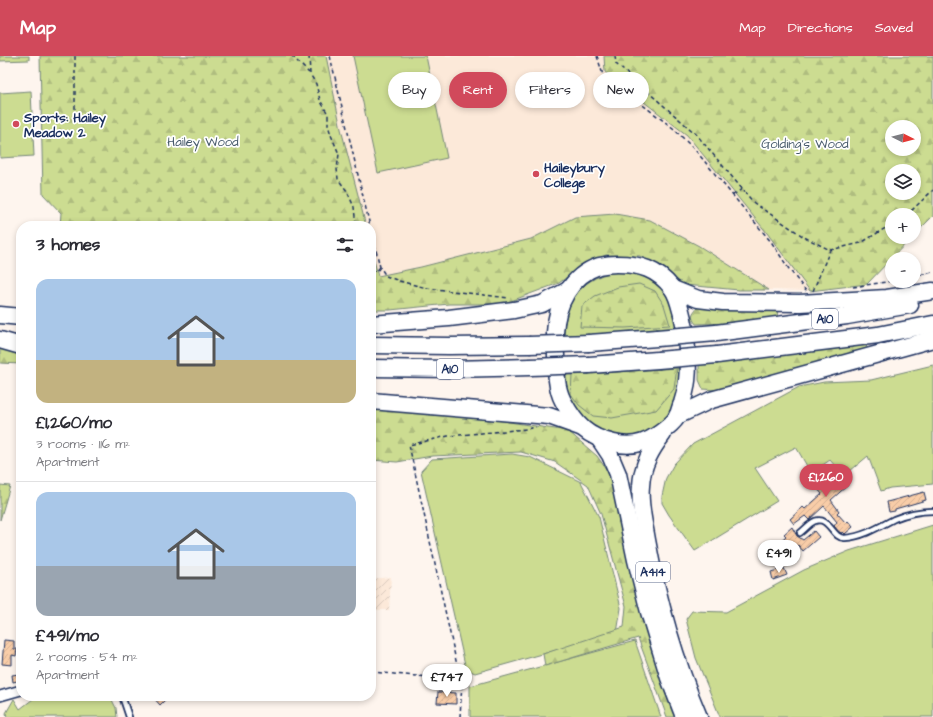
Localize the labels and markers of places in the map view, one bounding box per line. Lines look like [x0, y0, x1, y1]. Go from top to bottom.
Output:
place label: Sports: Hailey Meadow 2 [23, 109, 107, 142]
marker: Sports: Hailey Meadow 2 [11, 119, 21, 129]
place label: Haileybury College [544, 159, 606, 194]
marker: Haileybury College [531, 169, 541, 179]
pin: £1,260 [793, 464, 859, 498]
pin: £491 [755, 540, 803, 574]
pin: £747 [423, 664, 471, 698]

